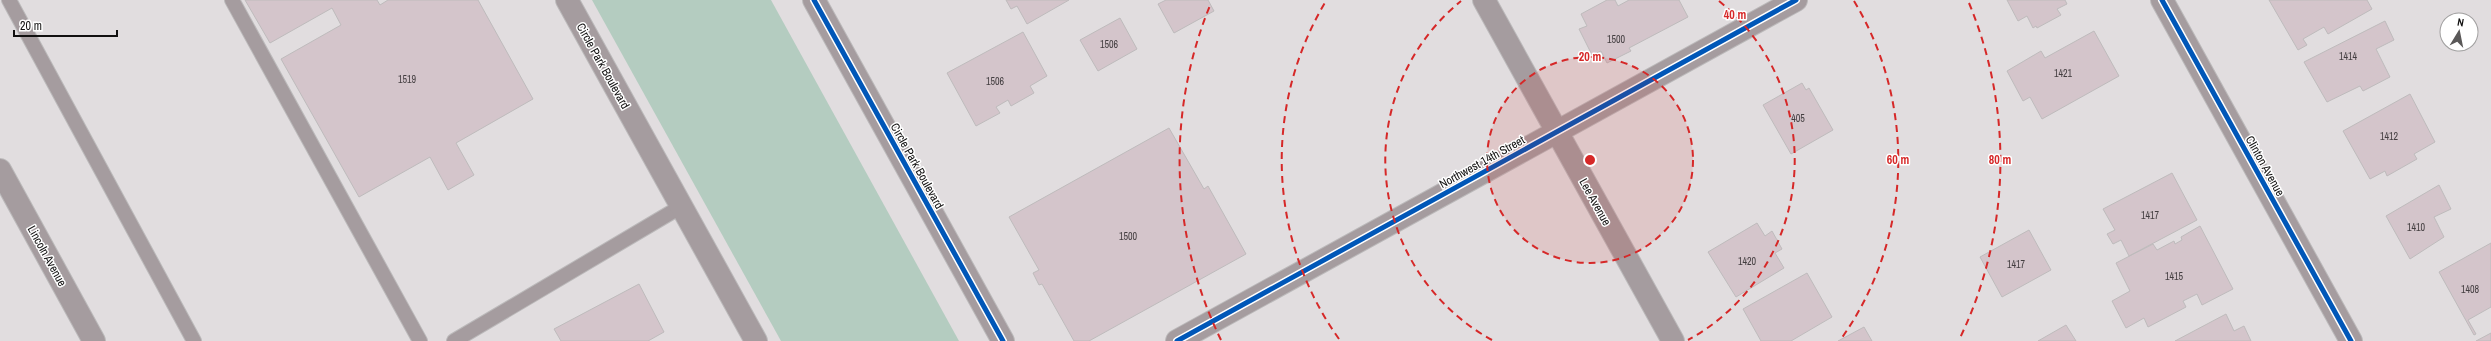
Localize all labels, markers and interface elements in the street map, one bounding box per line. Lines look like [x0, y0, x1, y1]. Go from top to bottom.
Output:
text: 40 m [1724, 7, 1746, 23]
scale bar [14, 12, 117, 38]
north arrow [2439, 12, 2479, 52]
text: N [2456, 15, 2465, 30]
text: 20 m [20, 18, 42, 34]
street label: Circle Park Boulevard [573, 20, 633, 112]
house number: 1500 [1607, 33, 1626, 46]
house number: 1506 [1100, 38, 1119, 51]
text: 20 m [1579, 49, 1601, 65]
house number: 1414 [2339, 50, 2358, 63]
house number: 1421 [2054, 67, 2073, 80]
house number: 1519 [398, 73, 417, 86]
house number: 1506 [986, 75, 1005, 88]
house number: 405 [1791, 112, 1805, 125]
street label: Circle Park Boulevard [887, 120, 947, 212]
house number: 1412 [2380, 130, 2399, 143]
street label: Northwest 14th Street [1436, 132, 1528, 192]
street label: Clinton Avenue [2242, 133, 2288, 199]
text: 60 m [1887, 152, 1909, 168]
text: 80 m [1989, 152, 2011, 168]
centre of rings [1583, 153, 1597, 167]
street label: Lee Avenue [1575, 175, 1615, 229]
house number: 1417 [2141, 209, 2160, 222]
house number: 1410 [2407, 221, 2426, 234]
street label: Lincoln Avenue [24, 223, 70, 289]
house number: 1500 [1119, 230, 1138, 243]
house number: 1420 [1738, 255, 1757, 268]
house number: 1417 [2007, 258, 2026, 271]
house number: 1415 [2165, 270, 2184, 283]
house number: 1408 [2461, 283, 2480, 296]

